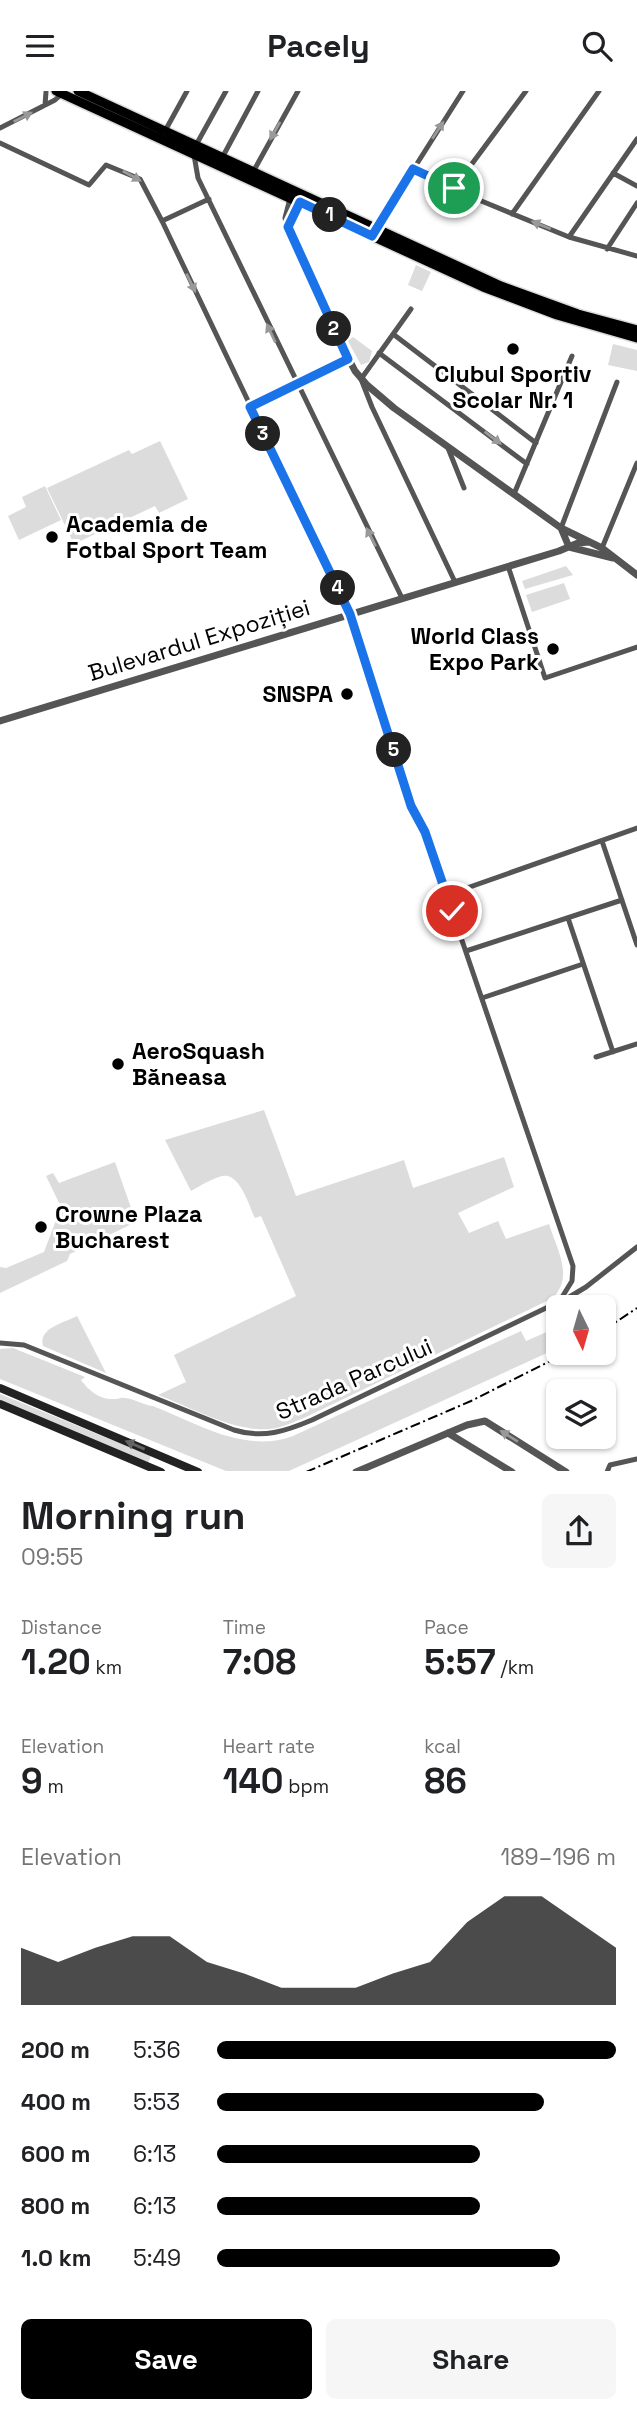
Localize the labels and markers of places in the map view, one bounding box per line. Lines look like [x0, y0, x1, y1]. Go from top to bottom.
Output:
pin [424, 158, 484, 218]
pin: 1 [312, 197, 348, 233]
pin: 2 [316, 311, 352, 347]
marker: Clubul Sportiv Scolar Nr. 1 [505, 341, 521, 357]
place label: Clubul Sportiv Scolar Nr. 1 [435, 359, 592, 415]
pin: 3 [246, 417, 280, 451]
place label: Academia de Fotbal Sport Team [66, 509, 267, 565]
marker: Academia de Fotbal Sport Team [44, 529, 60, 545]
pin: 4 [320, 571, 356, 605]
place label: World Class Expo Park [410, 621, 539, 677]
marker: World Class Expo Park [545, 641, 561, 657]
place label: SNSPA [262, 679, 333, 709]
marker: SNSPA [339, 686, 355, 702]
pin: 5 [376, 733, 412, 767]
pin [422, 881, 482, 941]
place label: AeroSquash Băneasa [132, 1036, 265, 1092]
marker: AeroSquash Băneasa [110, 1056, 126, 1072]
place label: Crowne Plaza Bucharest [55, 1199, 202, 1255]
marker: Crowne Plaza Bucharest [33, 1219, 49, 1235]

